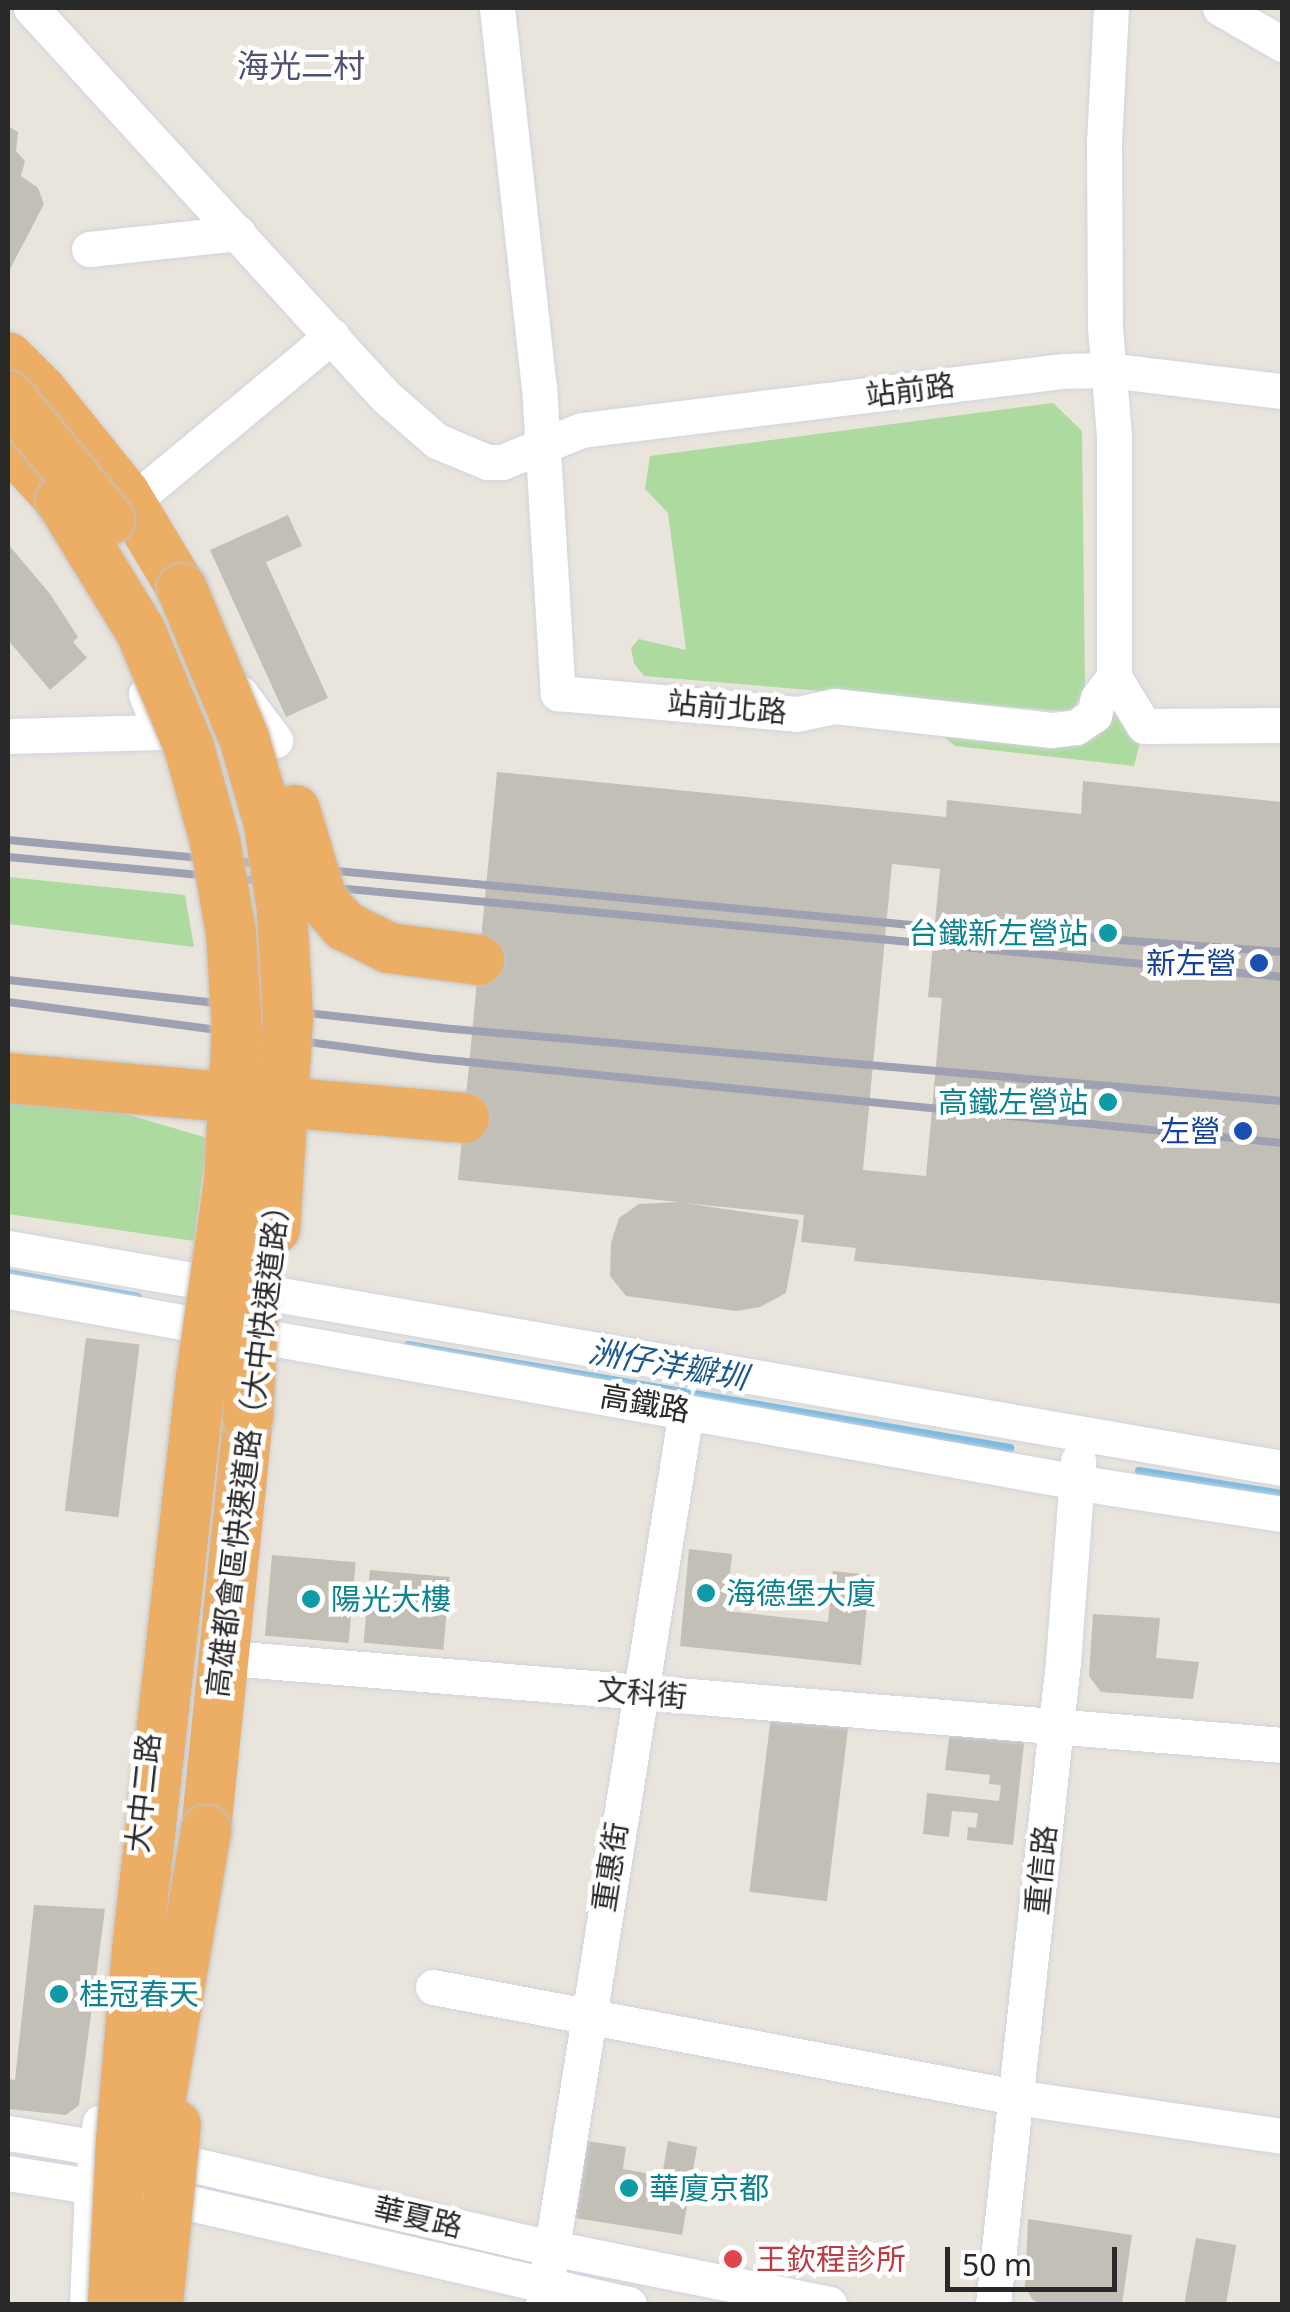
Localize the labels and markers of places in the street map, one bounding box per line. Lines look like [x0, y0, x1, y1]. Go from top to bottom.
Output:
place label: 台鐵新左營站 [908, 915, 1088, 951]
marker: 台鐵新左營站 [1097, 922, 1119, 944]
place label: 新左營 [1146, 945, 1236, 981]
marker: 新左營 [1246, 950, 1272, 976]
place label: 高鐵左營站 [938, 1084, 1088, 1120]
marker: 高鐵左營站 [1097, 1091, 1119, 1113]
place label: 左營 [1160, 1113, 1220, 1149]
marker: 左營 [1230, 1118, 1256, 1144]
place label: 海德堡大廈 [726, 1575, 876, 1611]
place label: 陽光大樓 [331, 1581, 451, 1617]
marker: 海德堡大廈 [695, 1582, 717, 1604]
marker: 陽光大樓 [300, 1588, 322, 1610]
place label: 桂冠春天 [79, 1976, 199, 2012]
marker: 桂冠春天 [48, 1983, 70, 2005]
place label: 華廈京都 [649, 2170, 769, 2206]
marker: 華廈京都 [618, 2177, 640, 2199]
place label: 王欽程診所 [756, 2241, 906, 2277]
marker: 王欽程診所 [720, 2246, 746, 2272]

